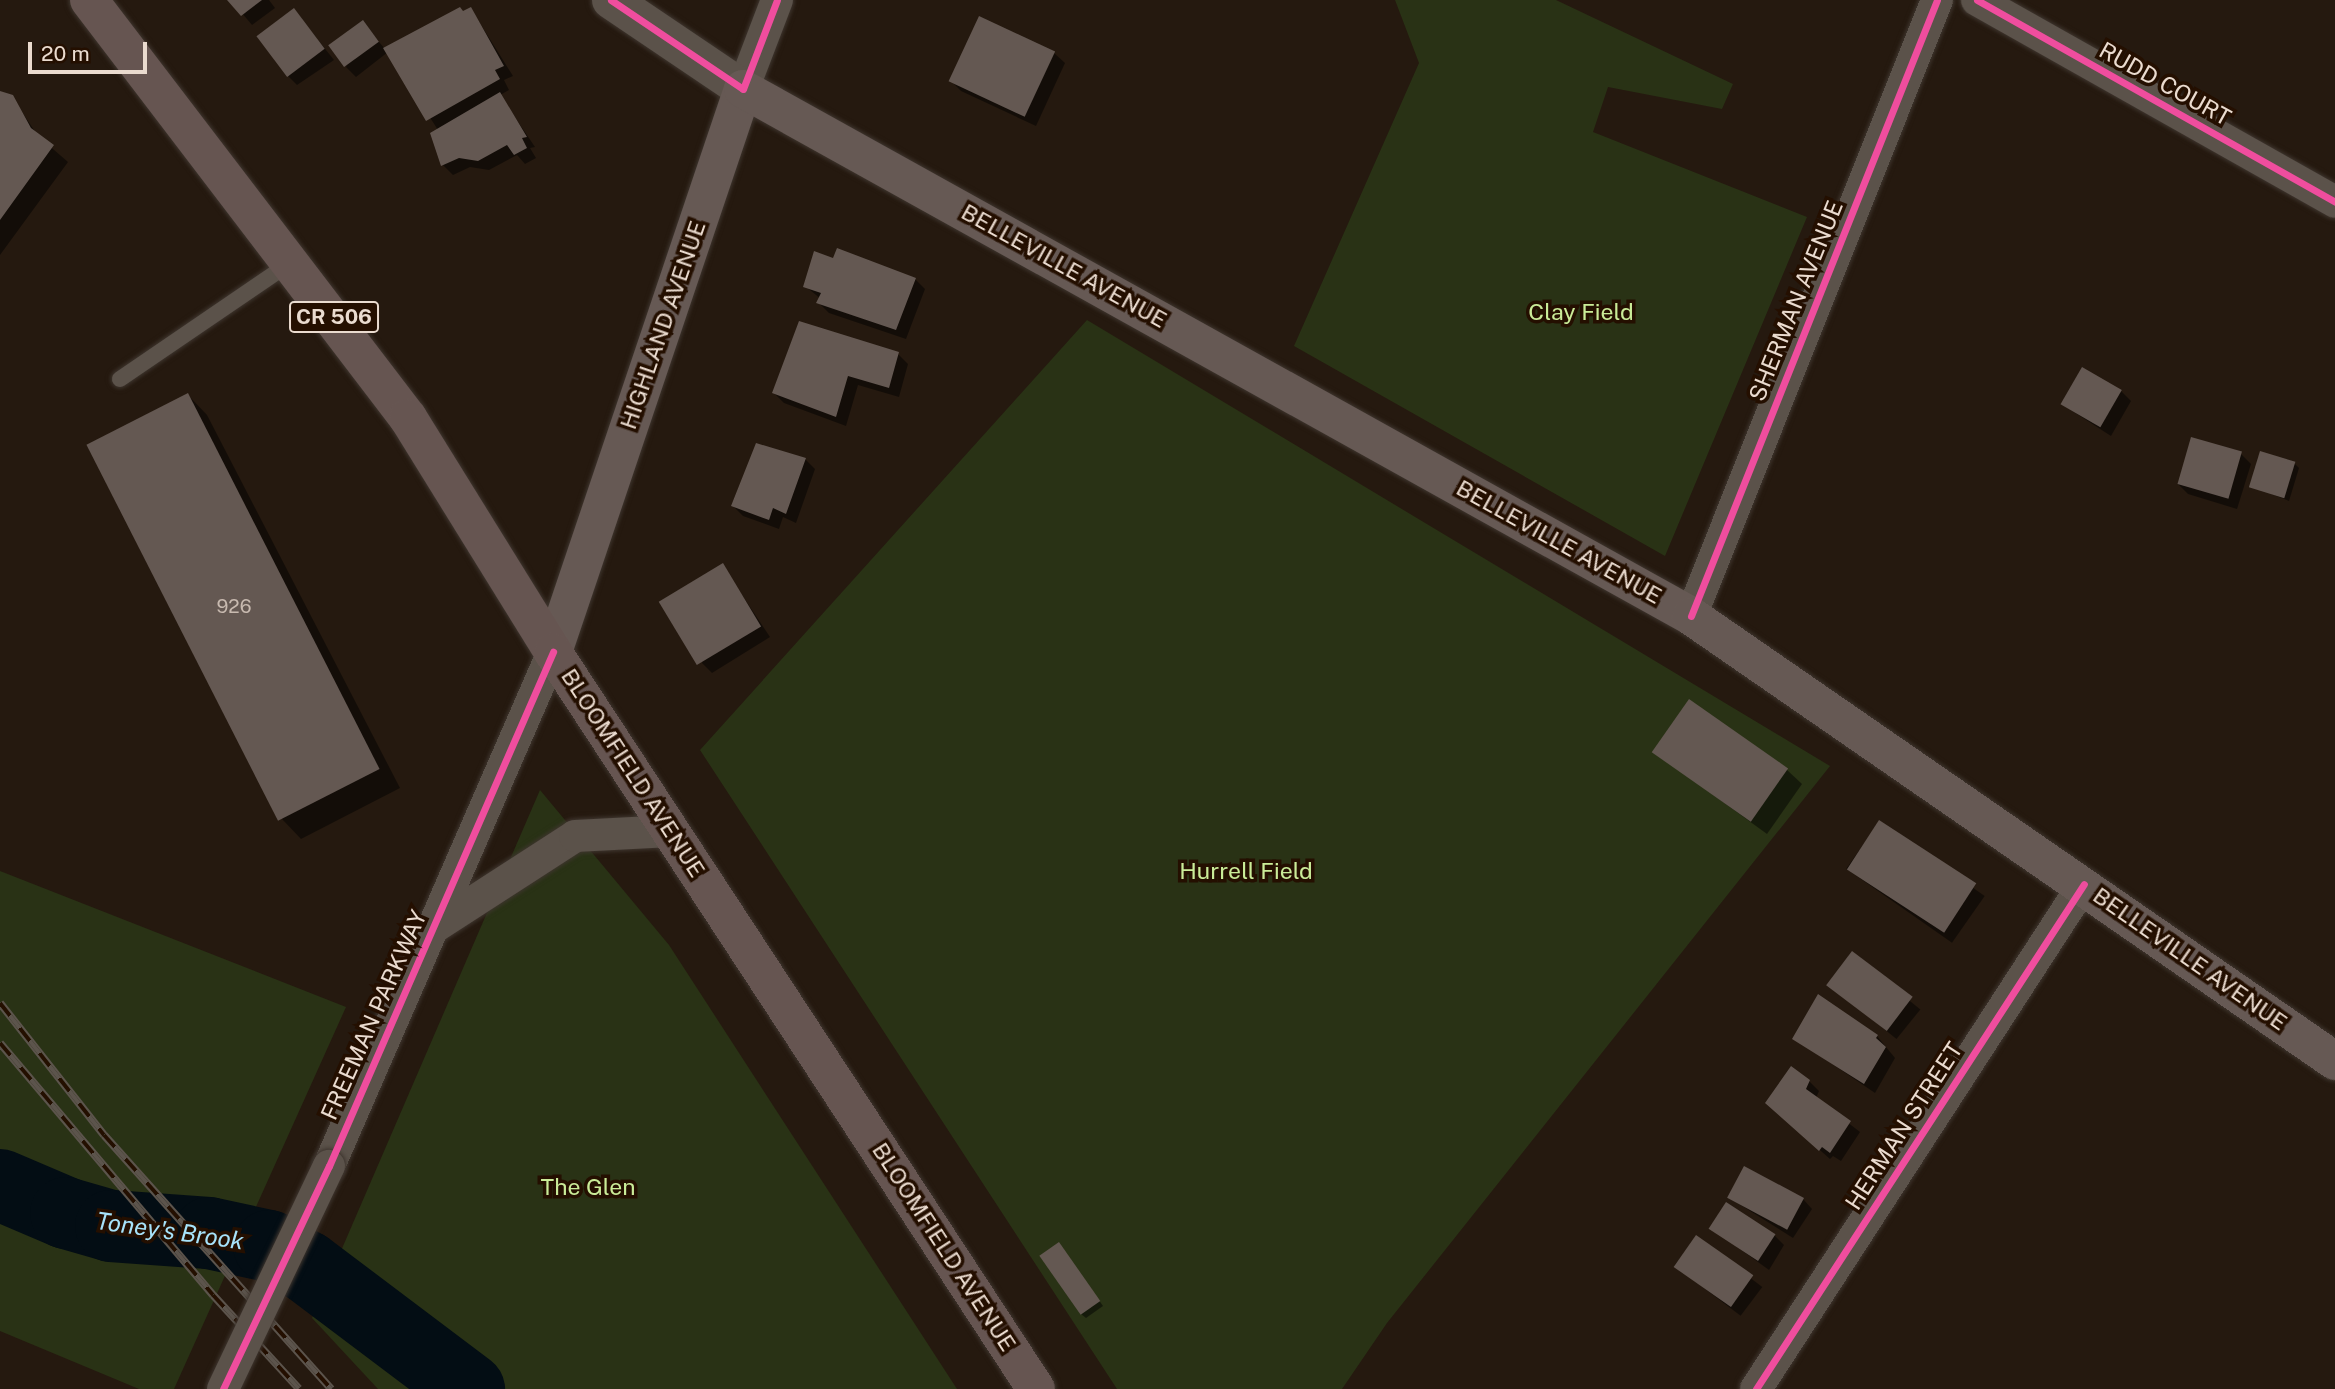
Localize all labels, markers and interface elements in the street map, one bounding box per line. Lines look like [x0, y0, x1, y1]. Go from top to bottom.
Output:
scale bar [32, 28, 150, 72]
street label: RUDD COURT [2094, 36, 2236, 132]
text: 20 m [41, 41, 90, 66]
street label: SHERMAN AVENUE [1743, 197, 1849, 405]
street label: BELLEVILLE AVENUE [956, 198, 1172, 334]
street label: HIGHLAND AVENUE [614, 217, 712, 433]
park label: Clay Field [1528, 298, 1634, 326]
road number: CR 506 [288, 300, 380, 334]
street label: BELLEVILLE AVENUE [1451, 474, 1667, 610]
house number: 926 [216, 596, 252, 618]
street label: BLOOMFIELD AVENUE [555, 664, 711, 882]
park label: Hurrell Field [1179, 857, 1313, 885]
street label: BELLEVILLE AVENUE [2088, 882, 2292, 1036]
street label: FREEMAN PARKWAY [315, 906, 433, 1124]
street label: HERMAN STREET [1840, 1037, 1968, 1215]
street label: BLOOMFIELD AVENUE [866, 1138, 1022, 1356]
park label: The Glen [540, 1173, 636, 1201]
water label: Toney's Brook [94, 1206, 246, 1256]

